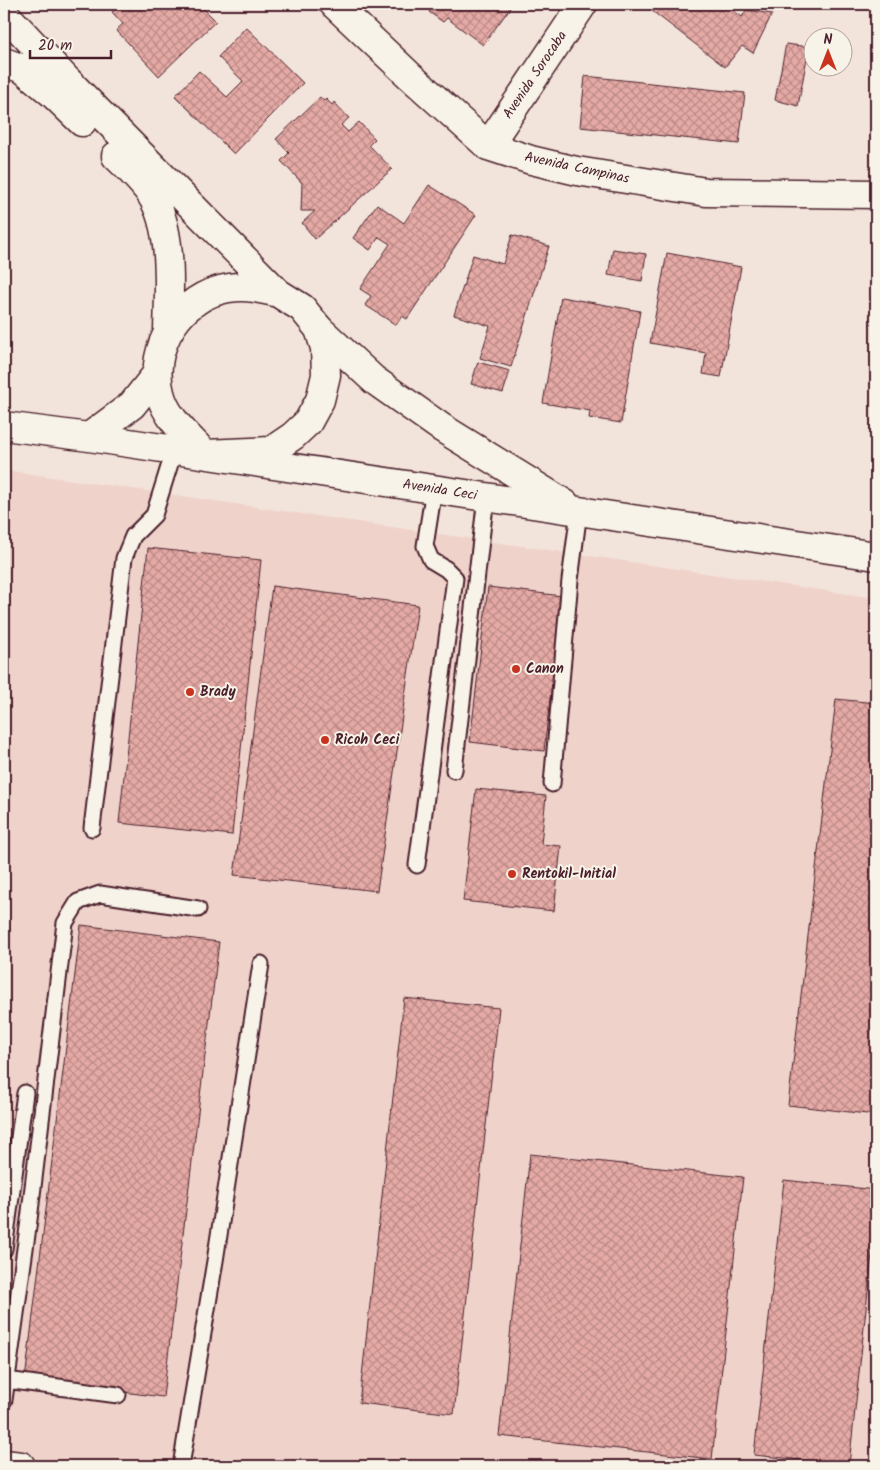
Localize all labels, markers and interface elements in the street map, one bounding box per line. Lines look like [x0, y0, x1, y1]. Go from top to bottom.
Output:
street label: Avenida Sorocaba [497, 27, 573, 123]
scale bar [30, 28, 111, 60]
north arrow [802, 28, 852, 78]
text: N [824, 29, 833, 51]
text: 20 m [38, 34, 72, 58]
street label: Avenida Campinas [522, 146, 632, 190]
street label: Avenida Ceci [401, 473, 479, 507]
place label: Canon [526, 658, 564, 680]
marker: Canon [510, 663, 522, 675]
place label: Brady [200, 681, 236, 703]
marker: Brady [184, 686, 196, 698]
place label: Ricoh Ceci [335, 729, 400, 751]
marker: Ricoh Ceci [319, 734, 331, 746]
place label: Rentokil-Initial [522, 863, 616, 885]
marker: Rentokil-Initial [506, 868, 518, 880]

